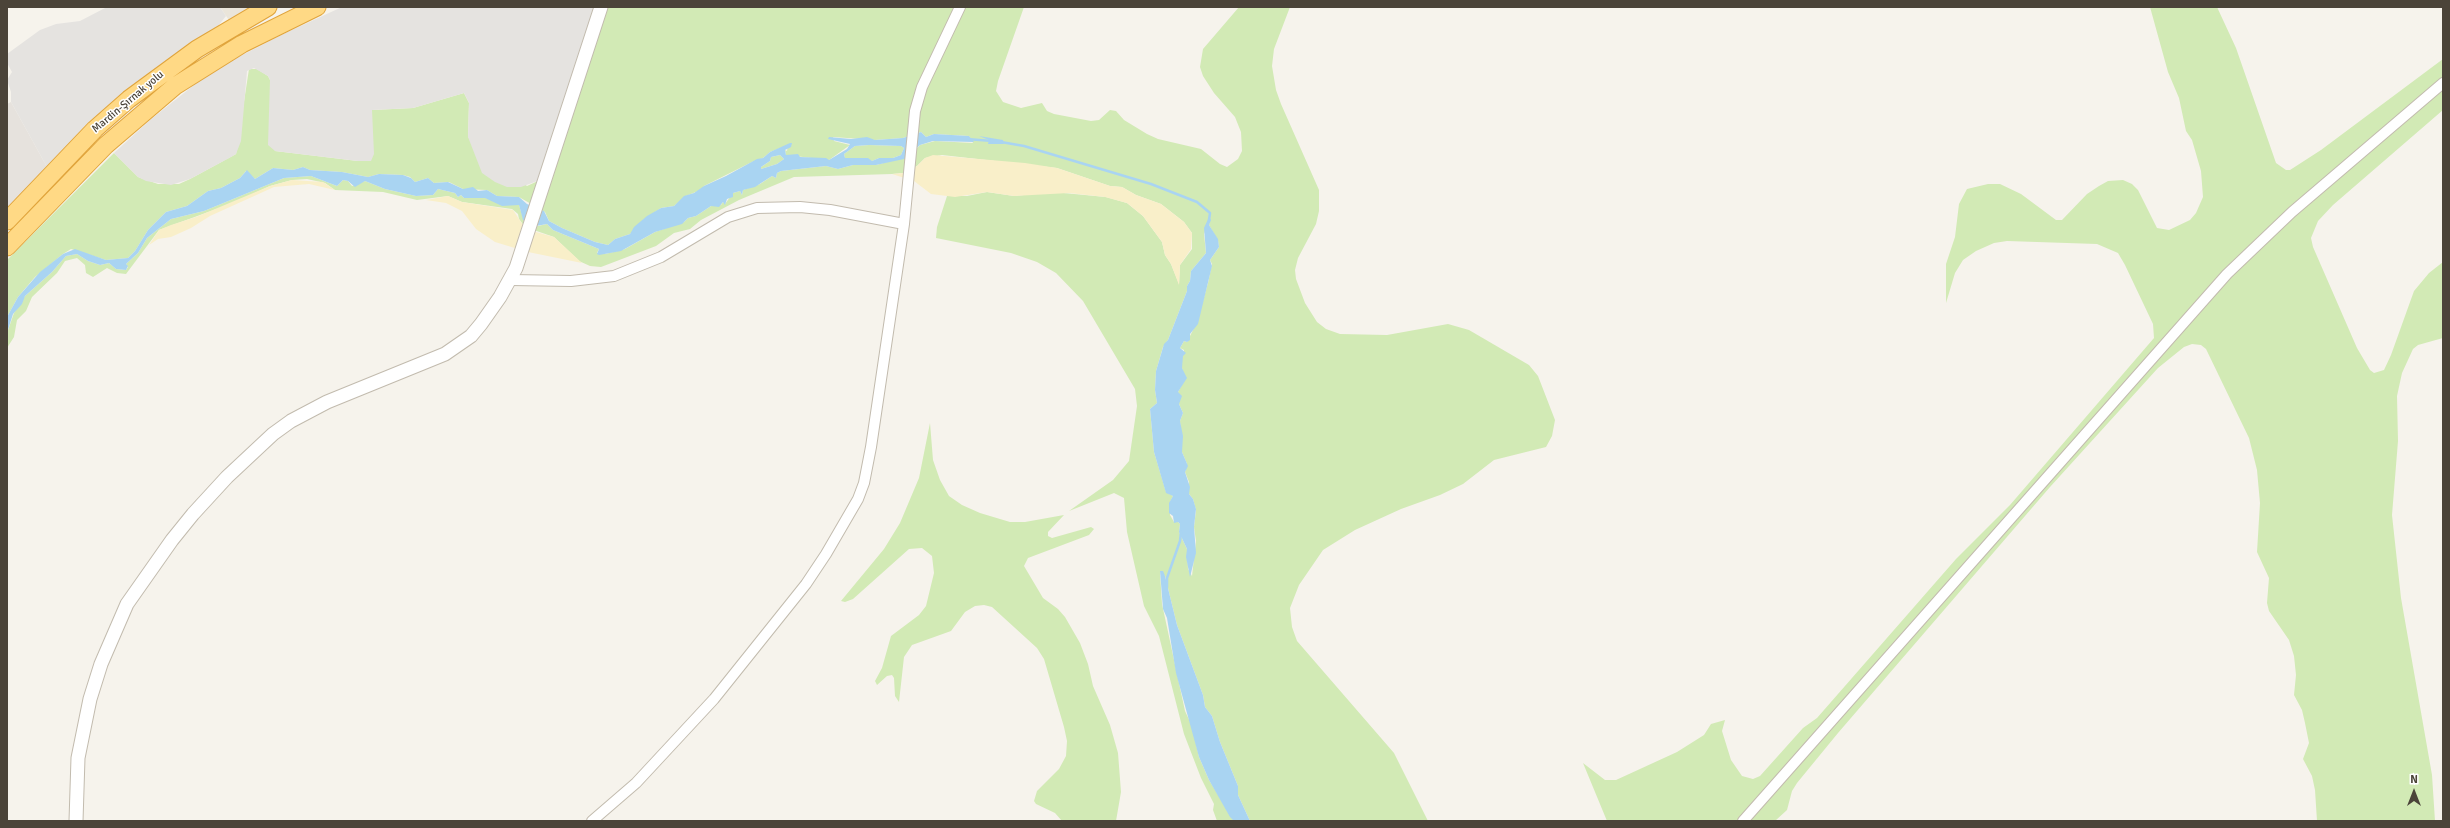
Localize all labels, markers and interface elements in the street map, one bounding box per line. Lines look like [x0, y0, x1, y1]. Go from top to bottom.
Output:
street label: Mardin-Şırnak yolu [89, 68, 167, 136]
north arrow [2394, 772, 2434, 812]
text: N [2410, 773, 2418, 786]

